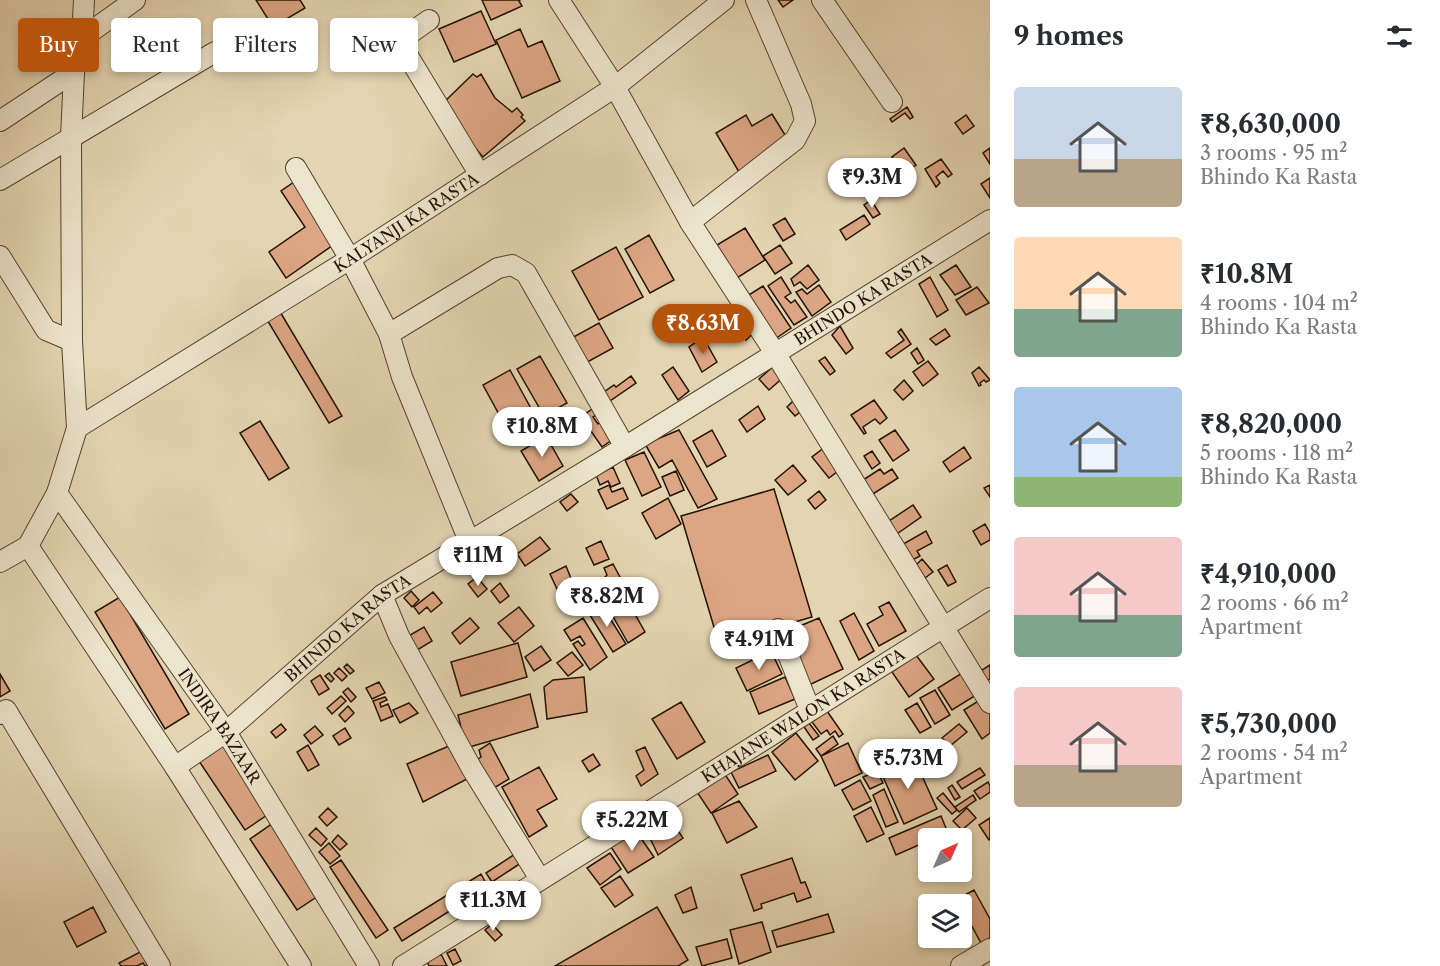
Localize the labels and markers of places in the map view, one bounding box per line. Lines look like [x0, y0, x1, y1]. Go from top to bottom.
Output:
pin: ₹9.3M [830, 158, 914, 209]
pin: ₹8.63M [654, 304, 752, 355]
pin: ₹10.8M [493, 407, 591, 458]
pin: ₹11M [442, 536, 514, 587]
pin: ₹8.82M [558, 577, 656, 628]
pin: ₹4.91M [710, 620, 808, 671]
pin: ₹5.73M [859, 739, 957, 790]
pin: ₹5.22M [583, 801, 681, 852]
pin: ₹11.3M [444, 881, 542, 932]

